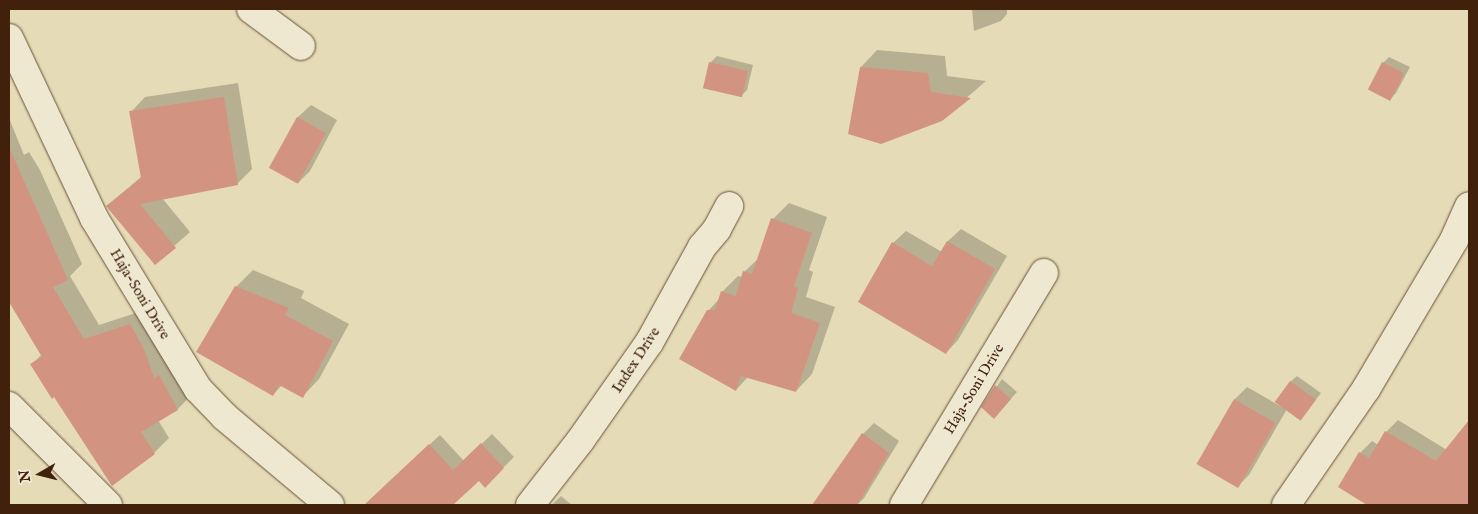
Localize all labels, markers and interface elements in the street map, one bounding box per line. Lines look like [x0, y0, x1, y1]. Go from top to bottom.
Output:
street label: Haja-Soni Drive [106, 246, 174, 342]
street label: Index Drive [608, 324, 664, 396]
street label: Haja-Soni Drive [940, 341, 1008, 437]
north arrow [15, 449, 65, 499]
text: N [15, 469, 35, 483]

